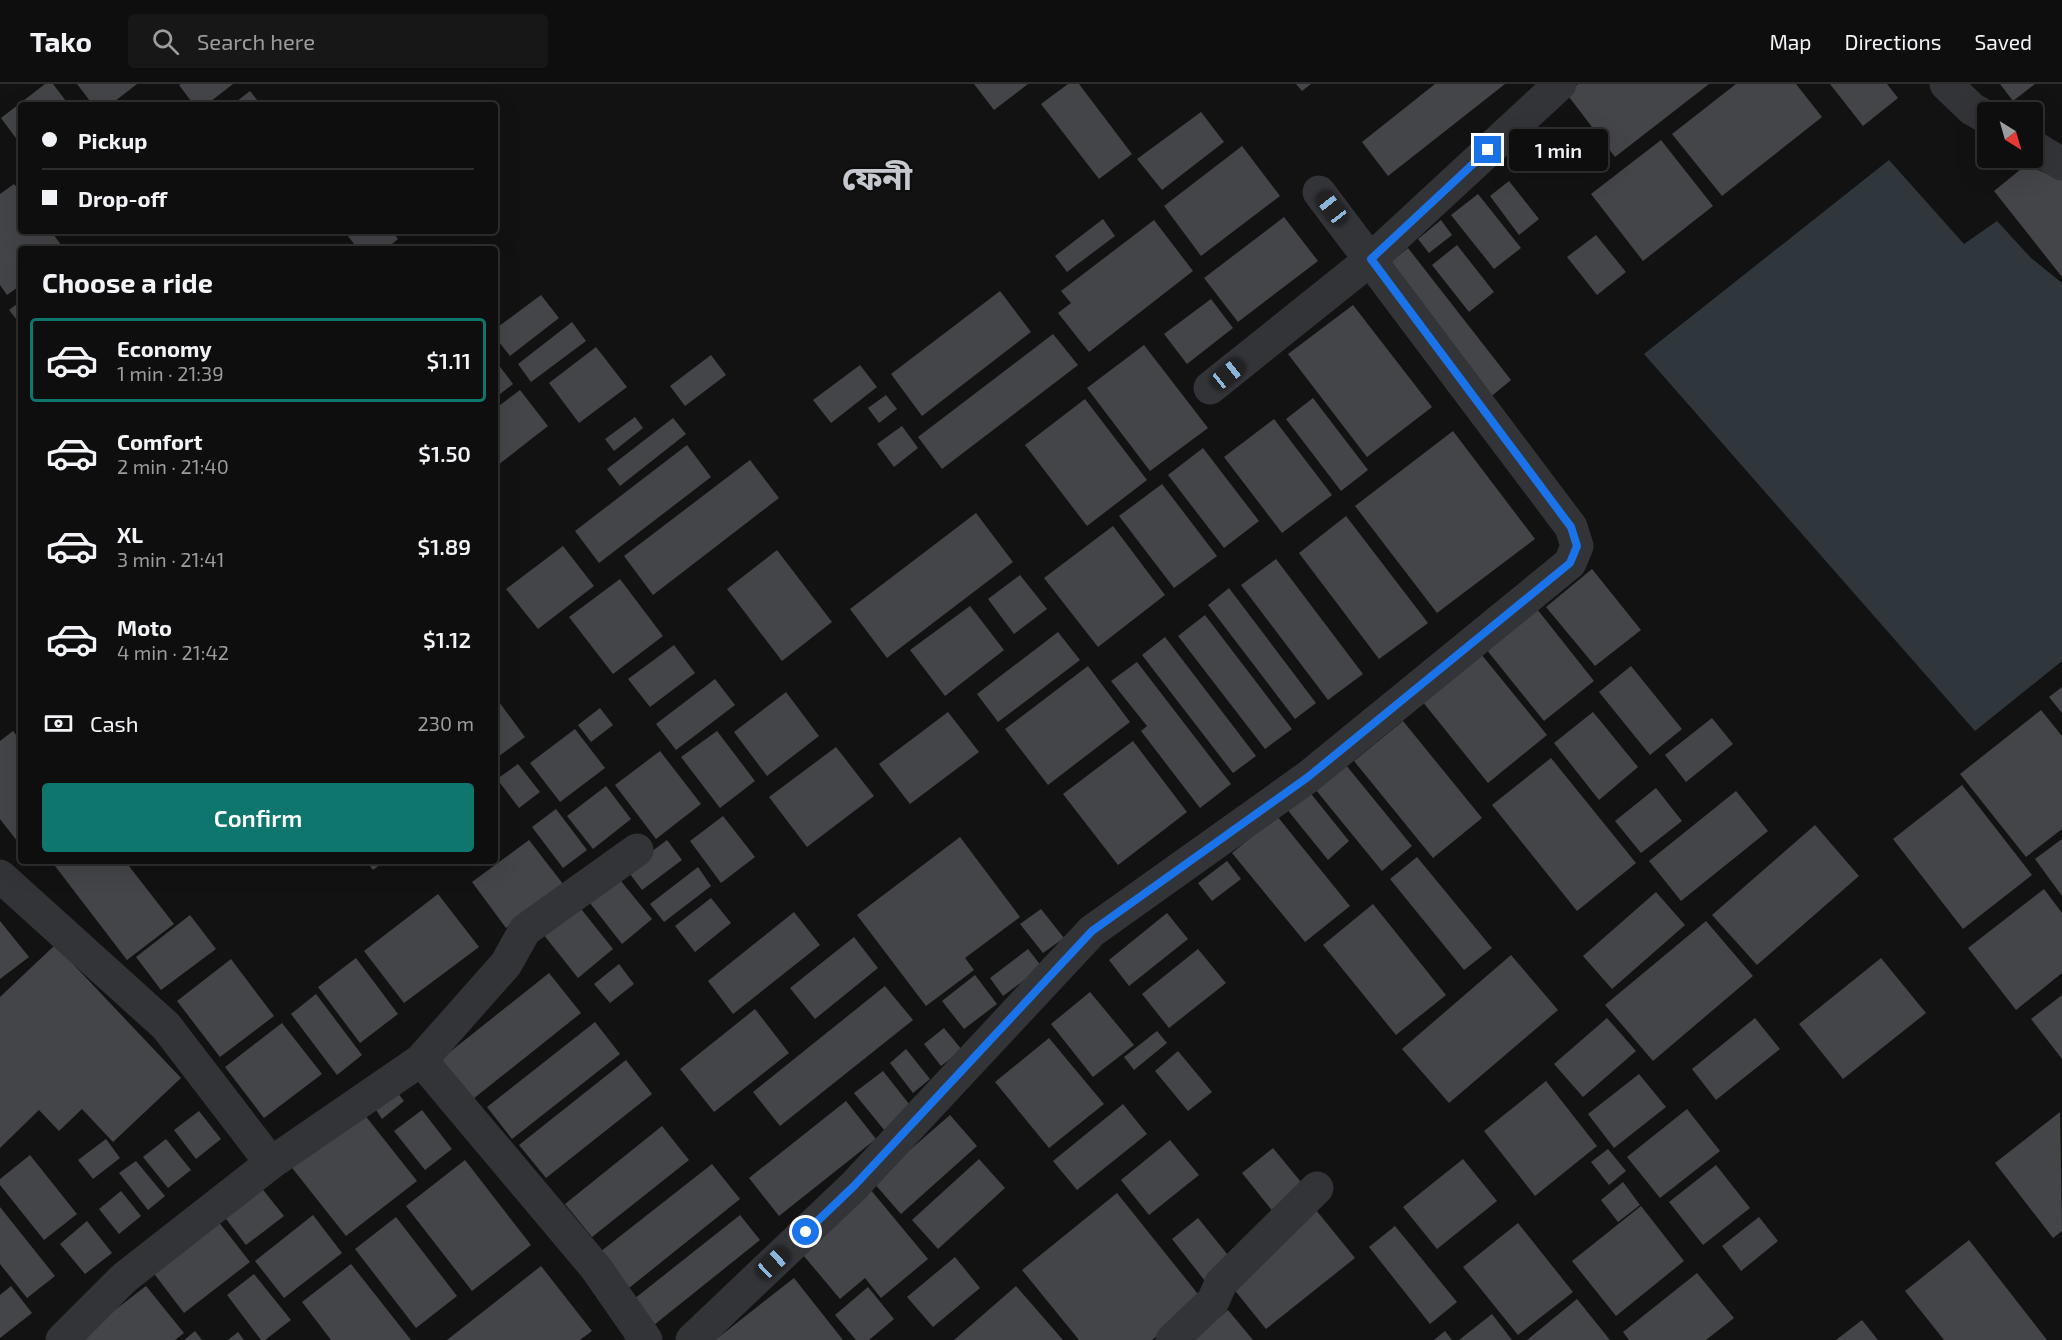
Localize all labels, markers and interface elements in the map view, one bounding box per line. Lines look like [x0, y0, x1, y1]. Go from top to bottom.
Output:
search box [128, 14, 548, 68]
text: Tako [30, 24, 92, 58]
icon: search [149, 25, 182, 58]
text: Search here [197, 28, 315, 54]
text: Map [1769, 29, 1812, 54]
text: Directions [1845, 29, 1941, 54]
text: Saved [1974, 29, 2032, 54]
north arrow [1977, 102, 2043, 168]
map controls [1977, 102, 2043, 168]
text: Pickup [78, 127, 147, 153]
callout: 1 min [1509, 129, 1608, 171]
route end [1474, 136, 1501, 163]
text: 1 min [1535, 138, 1582, 162]
district label: ফেনী [842, 157, 913, 197]
text: Drop-off [78, 185, 167, 211]
car [1314, 188, 1350, 228]
text: Choose a ride [42, 266, 213, 298]
icon: car [45, 333, 99, 387]
text: Economy [117, 335, 212, 361]
text: $1.11 [427, 347, 471, 373]
car [1208, 356, 1248, 392]
text: 1 min · 21:39 [117, 361, 224, 385]
icon: car [45, 426, 99, 480]
text: Comfort [117, 428, 202, 454]
text: $1.50 [418, 440, 471, 466]
text: 2 min · 21:40 [117, 454, 229, 478]
icon: car [45, 519, 99, 573]
text: XL [117, 521, 143, 547]
text: $1.89 [418, 533, 471, 559]
text: 3 min · 21:41 [117, 547, 225, 571]
icon: car [45, 612, 99, 666]
text: Moto [117, 614, 172, 640]
text: $1.12 [423, 626, 471, 652]
text: 4 min · 21:42 [117, 640, 229, 664]
icon: cash [42, 707, 75, 740]
text: Cash [90, 710, 139, 736]
text: 230 m [418, 711, 474, 735]
button: Confirm [42, 783, 474, 852]
route start [792, 1218, 819, 1245]
car [754, 1244, 792, 1282]

